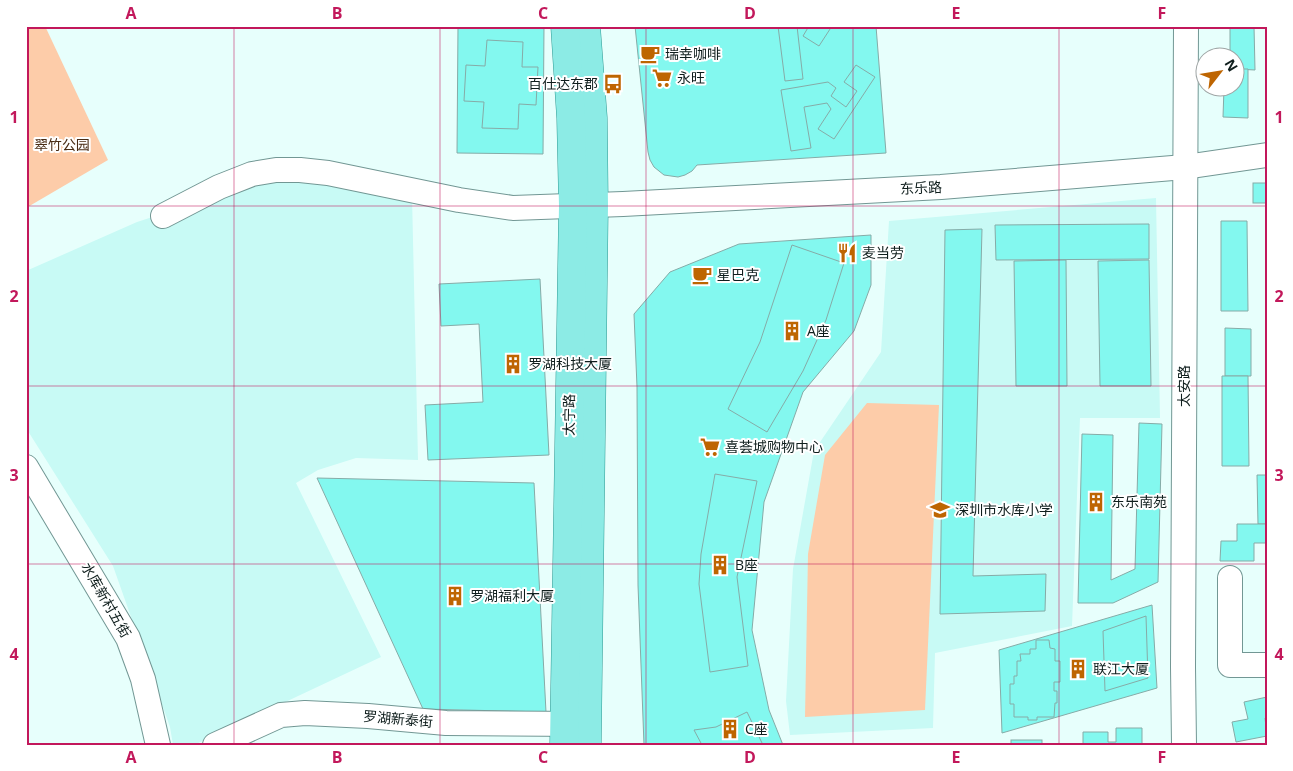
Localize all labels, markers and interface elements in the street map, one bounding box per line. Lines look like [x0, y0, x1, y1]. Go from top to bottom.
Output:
text: A [125, 2, 137, 24]
text: B [332, 2, 342, 24]
text: C [538, 2, 548, 24]
text: D [744, 2, 756, 24]
text: E [952, 2, 961, 24]
text: F [1158, 2, 1166, 24]
cafe icon: 瑞幸咖啡 [639, 43, 661, 65]
place label: 瑞幸咖啡 [665, 44, 721, 63]
north arrow [1196, 48, 1246, 98]
text: N [1220, 55, 1243, 75]
supermarket icon: 永旺 [651, 67, 673, 89]
place label: 永旺 [677, 68, 705, 87]
bus stop icon: 百仕达东郡 [602, 73, 624, 95]
place label: 百仕达东郡 [528, 74, 598, 93]
text: 1 [9, 106, 19, 128]
text: 1 [1274, 106, 1284, 128]
park label: 翠竹公园 [34, 135, 90, 154]
street label: 东乐路 [900, 177, 942, 198]
restaurant icon: 麦当劳 [836, 242, 858, 264]
place label: 麦当劳 [862, 243, 904, 262]
cafe icon: 星巴克 [691, 264, 713, 286]
place label: 星巴克 [717, 265, 759, 284]
text: 2 [9, 285, 19, 307]
text: 2 [1274, 285, 1284, 307]
building icon: A座 [781, 320, 803, 342]
place label: A座 [807, 321, 830, 340]
building icon: 罗湖科技大厦 [502, 353, 524, 375]
place label: 罗湖科技大厦 [528, 354, 612, 373]
street label: 太安路 [1174, 365, 1193, 407]
street label: 太宁路 [559, 394, 578, 436]
supermarket icon: 喜荟城购物中心 [699, 436, 721, 458]
place label: 喜荟城购物中心 [725, 437, 823, 456]
text: 3 [9, 464, 19, 486]
text: 3 [1274, 464, 1284, 486]
building icon: 东乐南苑 [1085, 491, 1107, 513]
place label: 东乐南苑 [1111, 492, 1167, 511]
school or university icon: 深圳市水库小学 [929, 499, 951, 521]
place label: 深圳市水库小学 [955, 500, 1053, 519]
building icon: B座 [709, 554, 731, 576]
place label: B座 [735, 555, 758, 574]
street label: 水库新村五街 [77, 559, 136, 641]
building icon: 罗湖福利大厦 [444, 585, 466, 607]
place label: 罗湖福利大厦 [470, 586, 554, 605]
text: 4 [9, 643, 19, 665]
text: 4 [1274, 643, 1284, 665]
building icon: 联江大厦 [1067, 658, 1089, 680]
place label: 联江大厦 [1093, 659, 1149, 678]
street label: 罗湖新泰街 [362, 706, 434, 731]
building icon: C座 [719, 718, 741, 740]
place label: C座 [745, 719, 768, 738]
text: A [125, 746, 137, 768]
text: B [332, 746, 342, 768]
text: C [538, 746, 548, 768]
text: D [744, 746, 756, 768]
text: E [952, 746, 961, 768]
text: F [1158, 746, 1166, 768]

